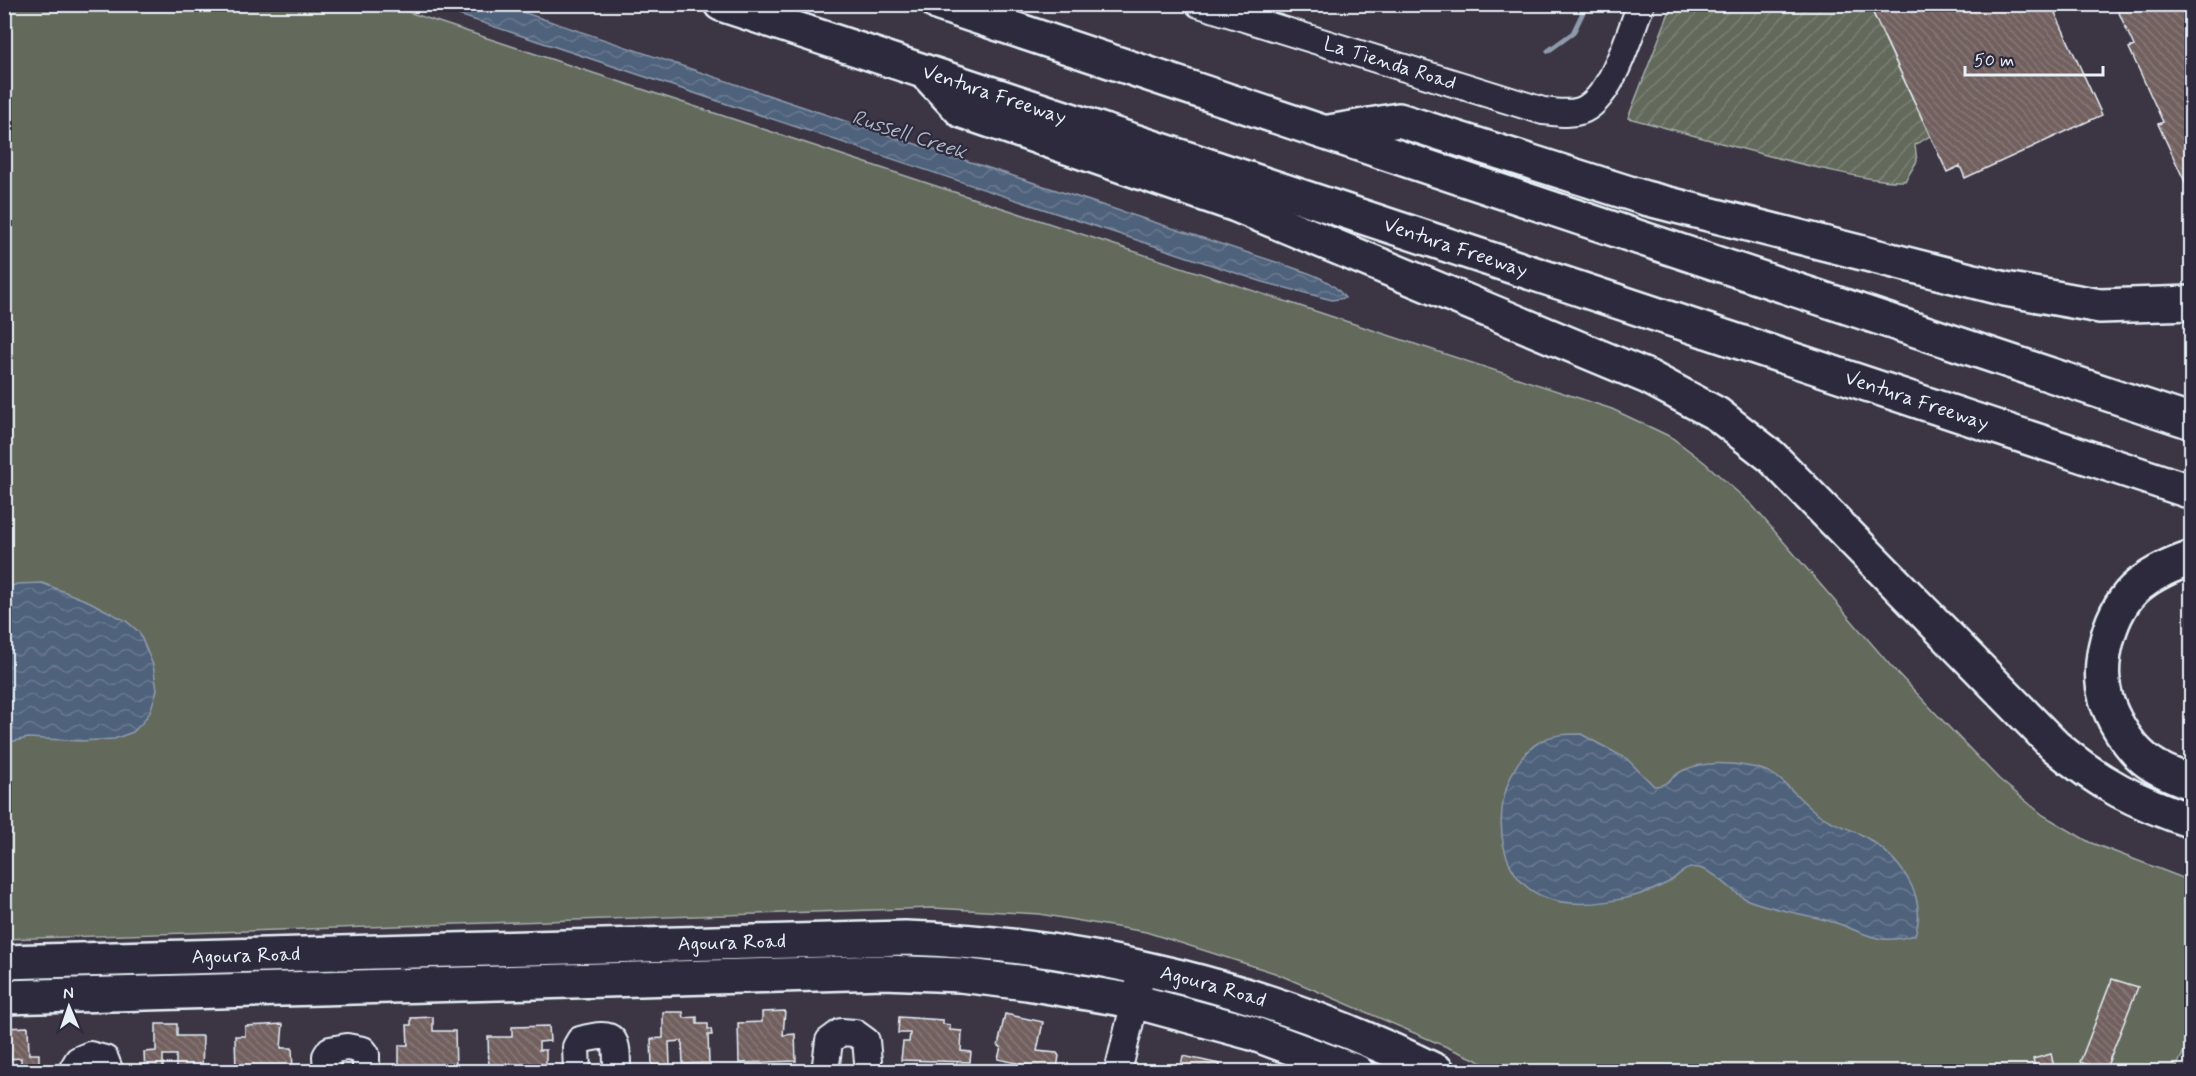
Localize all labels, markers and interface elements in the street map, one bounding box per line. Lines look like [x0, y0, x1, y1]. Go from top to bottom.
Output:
street label: La Tienda Road [1320, 30, 1460, 97]
scale bar [1965, 39, 2103, 77]
text: 50 m [1974, 49, 2014, 73]
street label: Ventura Freeway [919, 58, 1070, 131]
water label: Russell Creek [848, 103, 971, 167]
street label: Ventura Freeway [1380, 211, 1531, 284]
street label: Ventura Freeway [1841, 364, 1992, 437]
street label: Agoura Road [677, 928, 786, 958]
street label: Agoura Road [191, 941, 301, 970]
street label: Agoura Road [1158, 959, 1269, 1014]
north arrow [39, 977, 99, 1037]
text: N [63, 983, 74, 1004]

